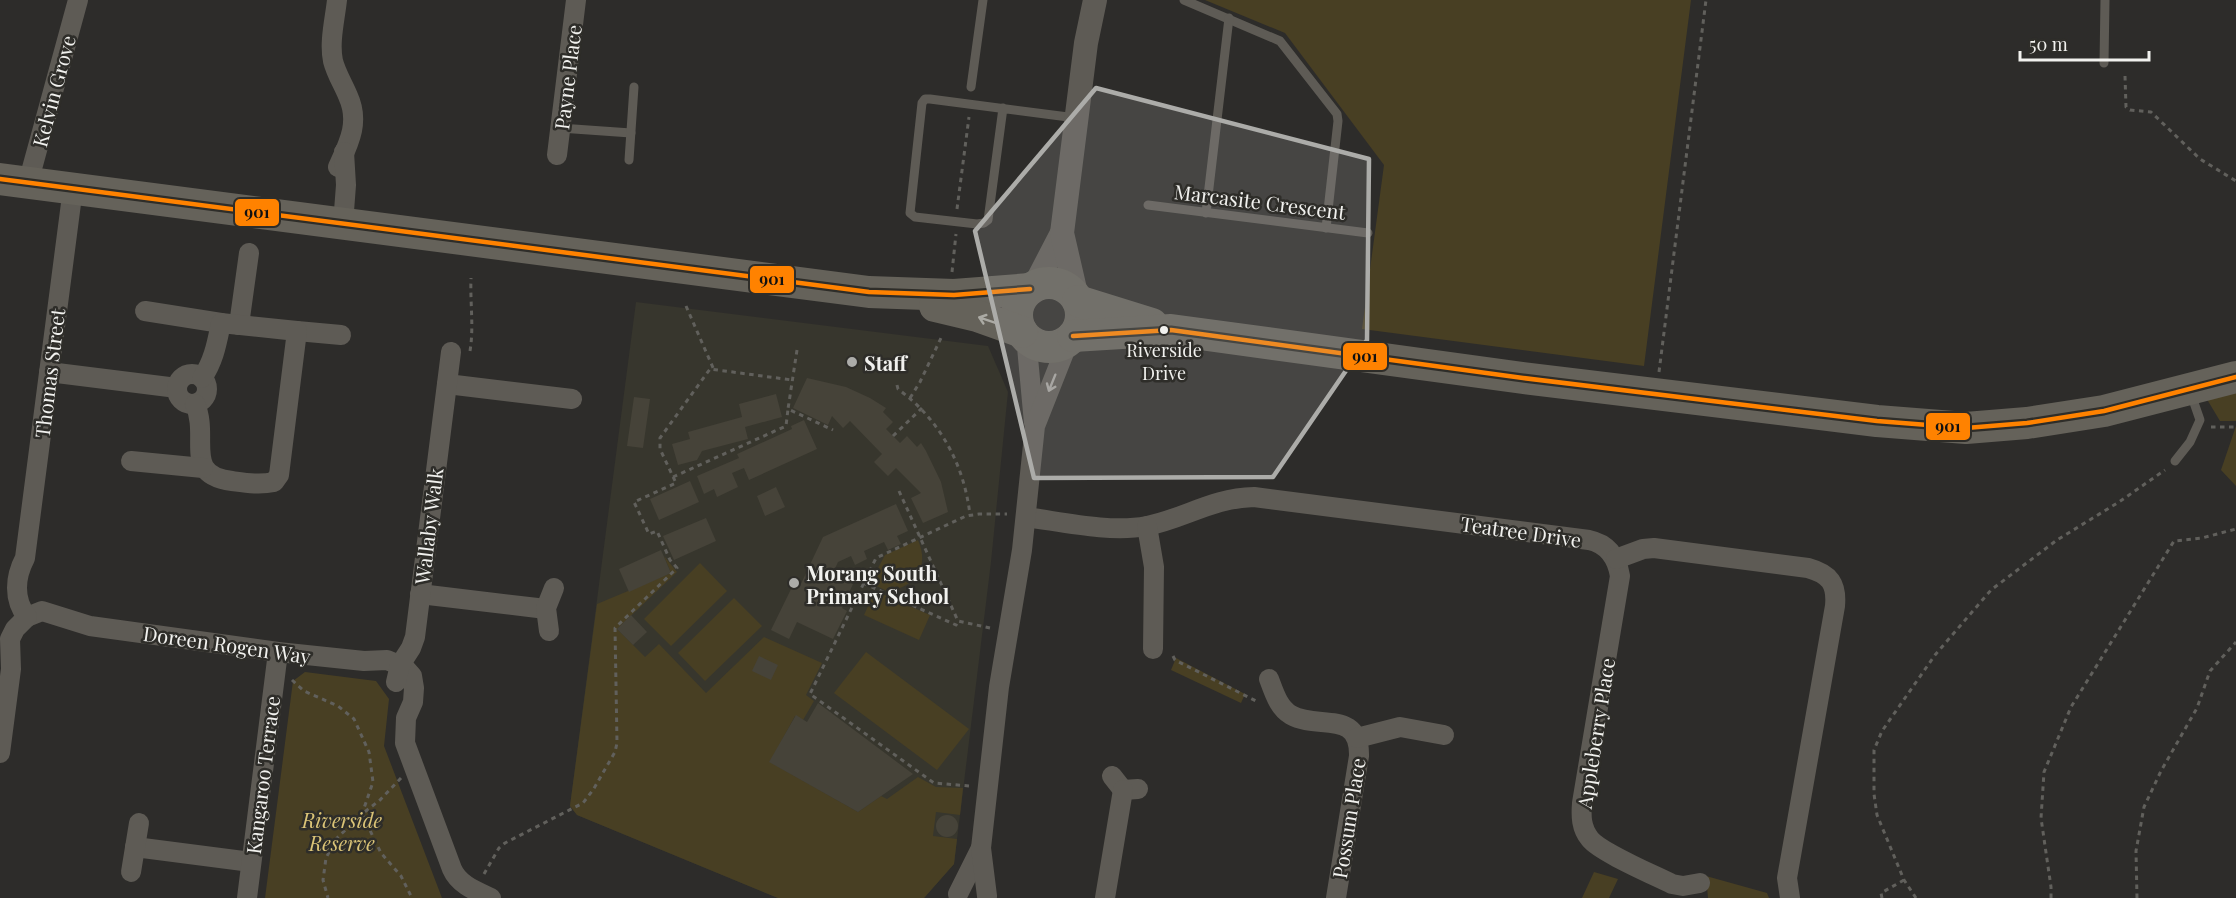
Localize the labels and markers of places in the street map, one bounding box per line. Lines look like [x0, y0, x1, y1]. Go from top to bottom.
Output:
marker: Riverside Drive [1158, 324, 1170, 336]
place label: Riverside Drive [1126, 338, 1202, 385]
place label: Staff [864, 349, 909, 376]
marker: Staff [845, 355, 859, 369]
place label: Morang South Primary School [806, 559, 949, 609]
marker: Morang South Primary School [787, 576, 801, 590]

